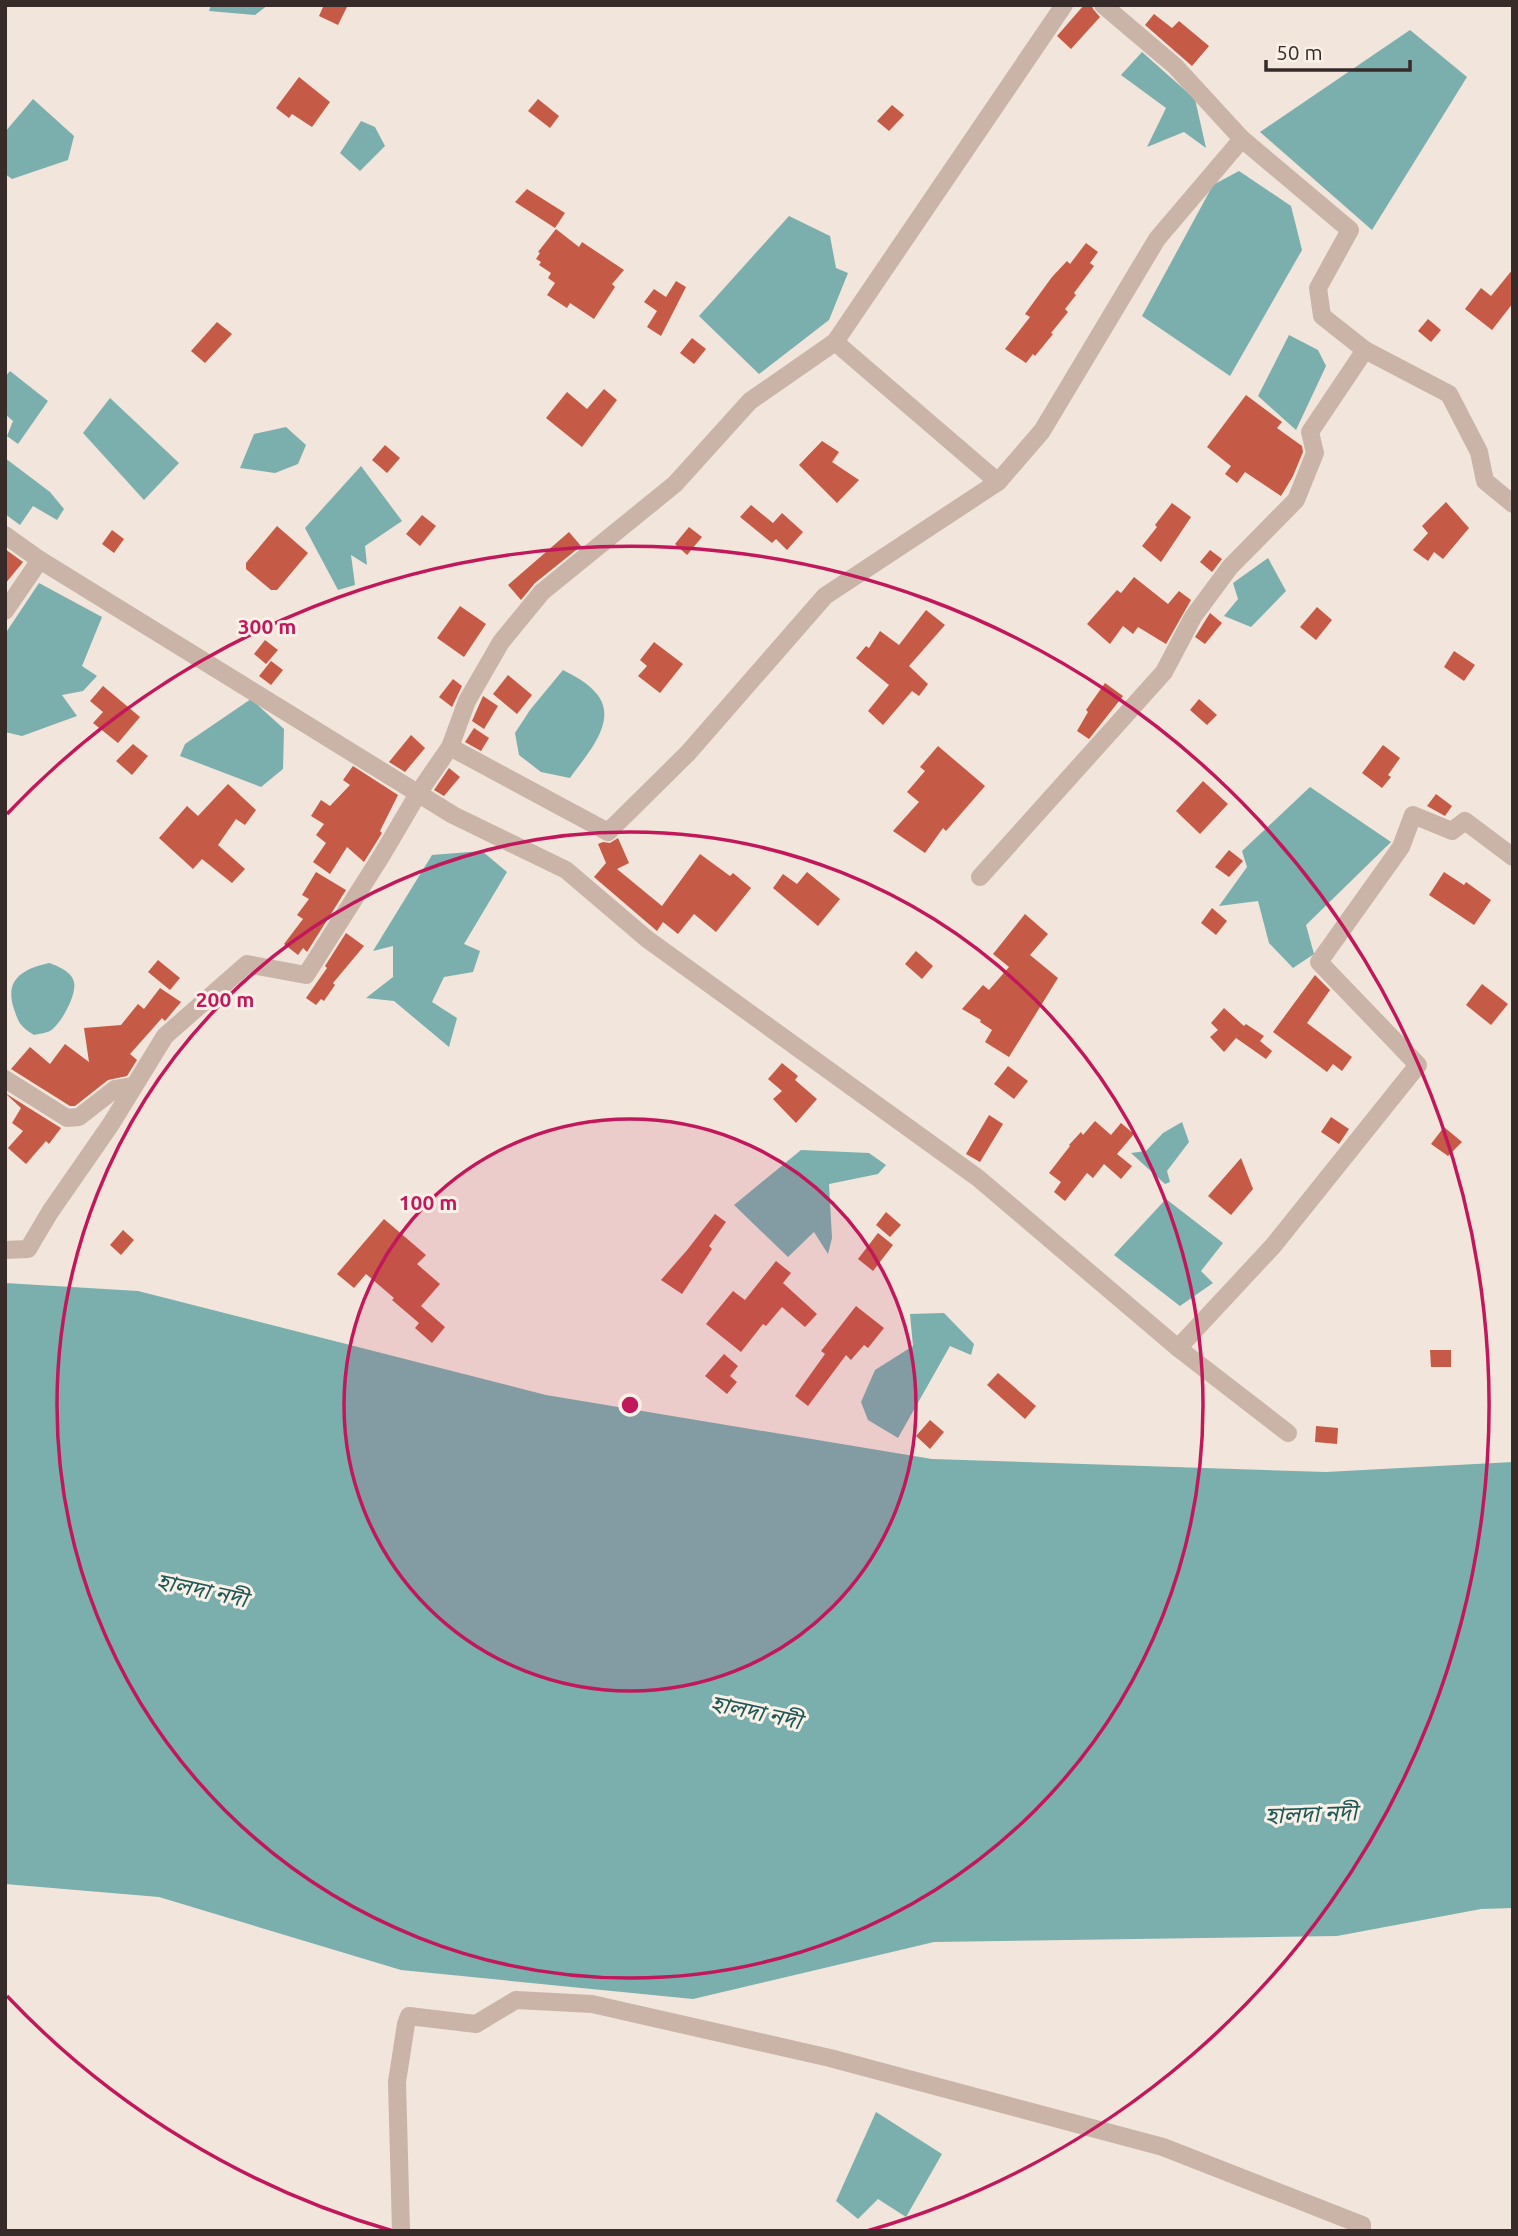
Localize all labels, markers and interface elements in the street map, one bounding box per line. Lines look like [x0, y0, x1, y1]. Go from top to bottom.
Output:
scale bar [1266, 28, 1410, 72]
text: 50 m [1276, 40, 1323, 64]
text: 300 m [238, 614, 296, 638]
text: 200 m [196, 987, 254, 1011]
text: 100 m [399, 1190, 457, 1214]
centre of rings [618, 1393, 642, 1417]
water label: হালদা নদী [154, 1568, 254, 1612]
water label: হালদা নদী [708, 1690, 808, 1734]
water label: হালদা নদী [1265, 1799, 1361, 1828]

